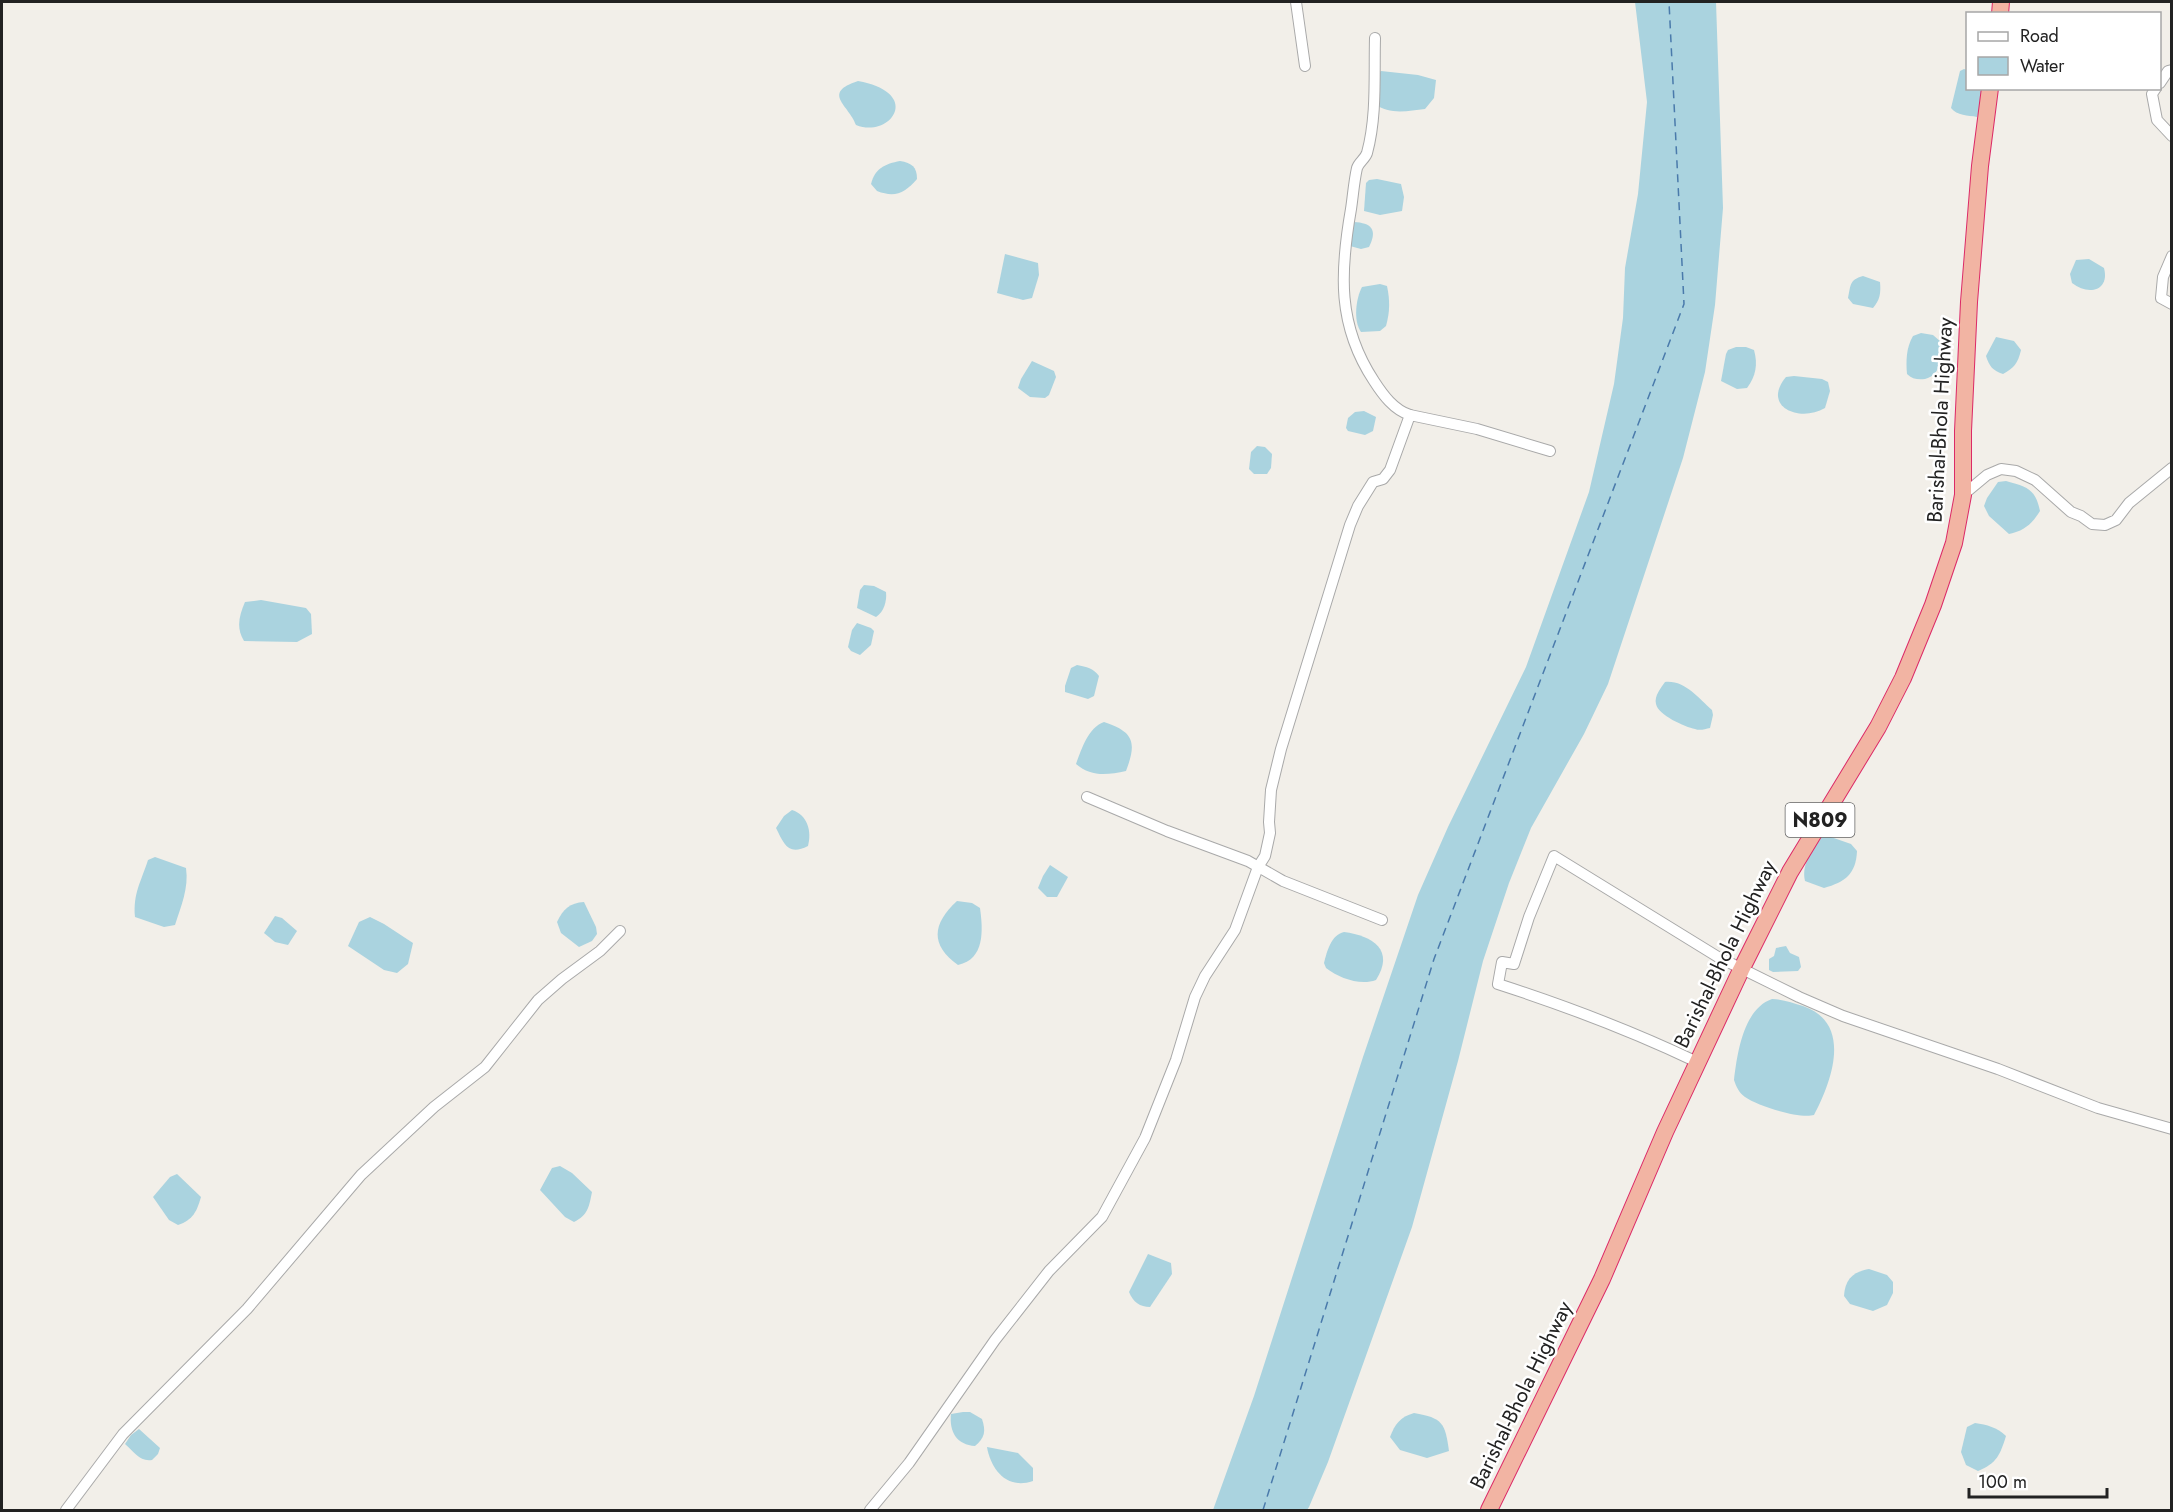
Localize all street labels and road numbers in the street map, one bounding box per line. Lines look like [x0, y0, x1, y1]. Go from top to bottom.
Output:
street label: Barishal-Bhola Highway [1920, 316, 1960, 523]
road number: N809 [1786, 803, 1854, 837]
street label: Barishal-Bhola Highway [1666, 854, 1784, 1053]
street label: Barishal-Bhola Highway [1462, 1295, 1580, 1494]

